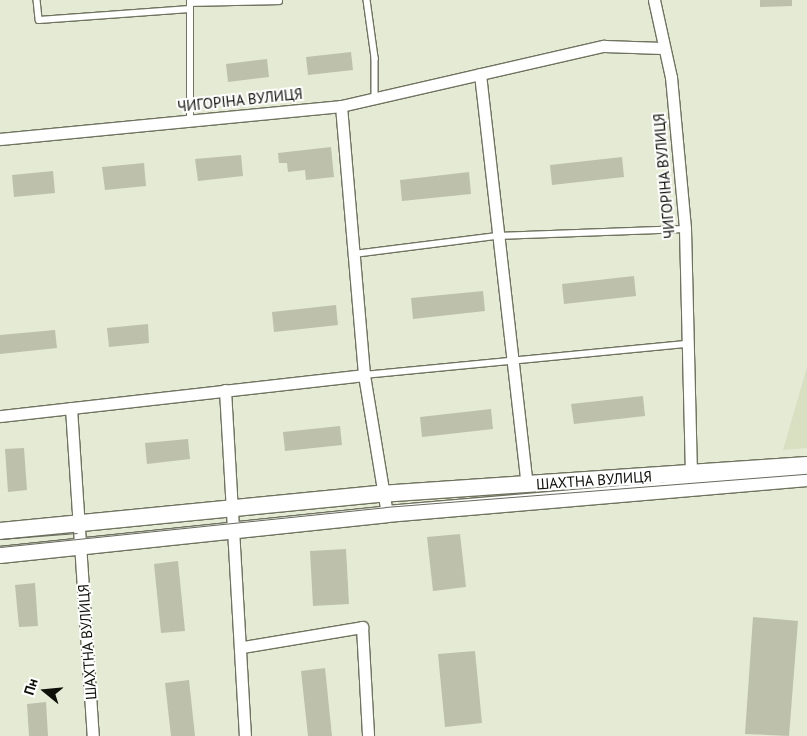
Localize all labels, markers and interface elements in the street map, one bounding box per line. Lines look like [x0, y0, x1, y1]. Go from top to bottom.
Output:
street label: ЧИГОРІНА ВУЛИЦЯ [176, 84, 304, 116]
street label: ЧИГОРІНА ВУЛИЦЯ [650, 112, 678, 240]
street label: ШАХТНА ВУЛИЦЯ [535, 467, 653, 493]
street label: ШАХТНА ВУЛИЦЯ [74, 583, 100, 701]
north arrow [20, 666, 70, 716]
text: Пн [20, 676, 42, 697]

